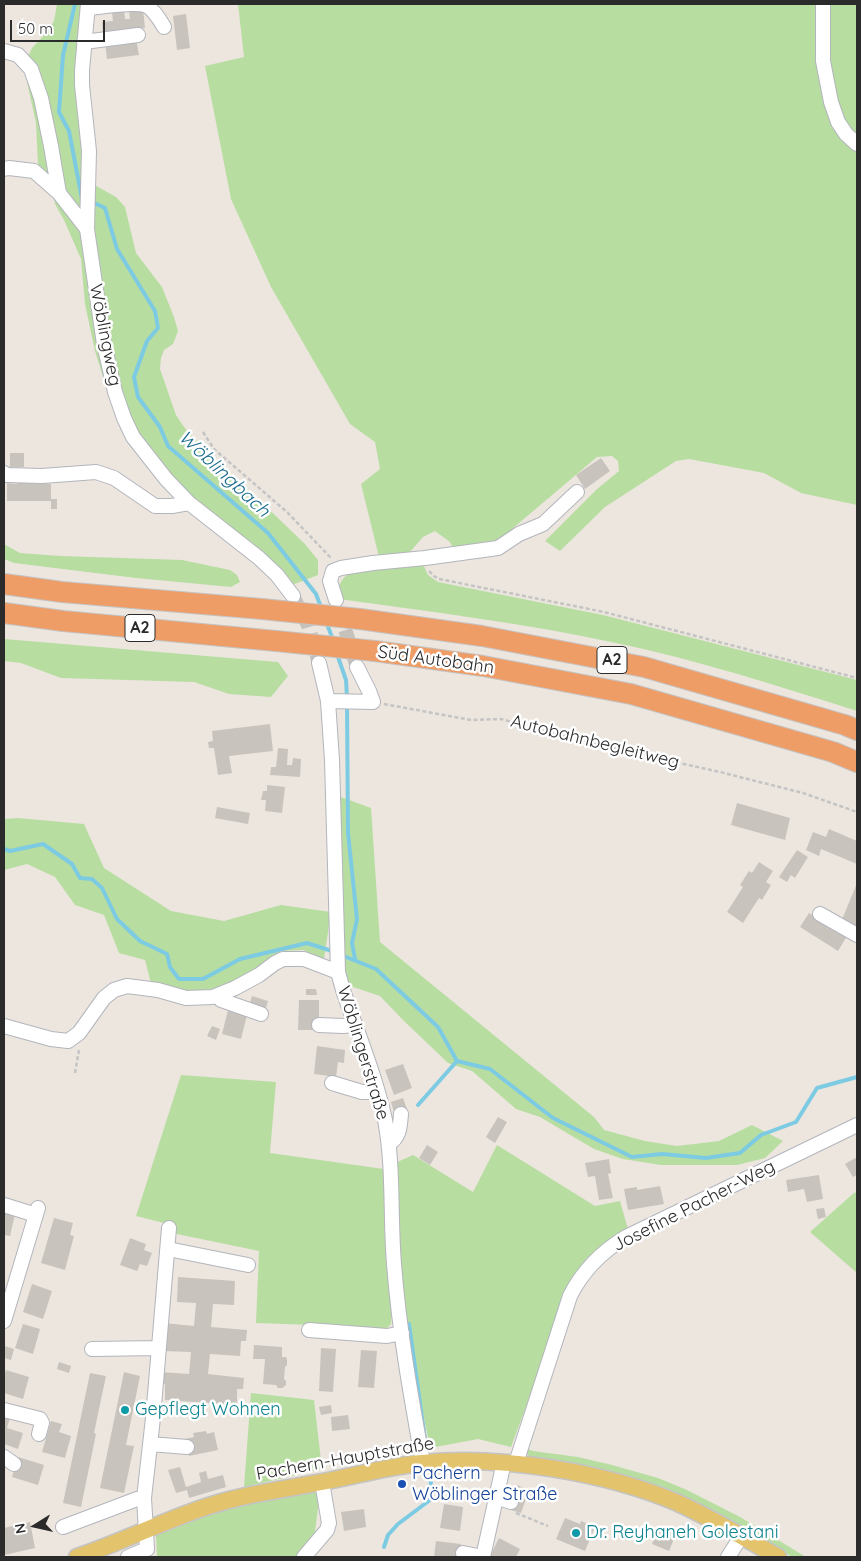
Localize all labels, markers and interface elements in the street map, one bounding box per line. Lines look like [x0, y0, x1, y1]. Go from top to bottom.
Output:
scale bar [12, 10, 108, 42]
text: 50 m [18, 19, 53, 38]
street label: Wöblingweg [85, 282, 125, 388]
water label: Wöblingbach [174, 426, 274, 522]
road number: A2 [125, 614, 155, 641]
street label: Süd Autobahn [376, 641, 496, 679]
road number: A2 [597, 646, 627, 674]
street label: Autobahnbegleitweg [509, 711, 681, 773]
street label: Wöblingerstraße [332, 983, 394, 1123]
street label: Josefine Pacher-Weg [609, 1156, 779, 1256]
place label: Gepflegt Wohnen [135, 1399, 281, 1421]
marker: Gepflegt Wohnen [119, 1404, 131, 1416]
street label: Pachern-Hauptstraße [254, 1433, 436, 1485]
place label: Pachern Wöblinger Straße [412, 1463, 557, 1506]
marker: Pachern Wöblinger Straße [396, 1478, 408, 1490]
north arrow [10, 1501, 60, 1551]
text: N [10, 1522, 30, 1535]
place label: Dr. Reyhaneh Golestani [586, 1522, 778, 1544]
marker: Dr. Reyhaneh Golestani [570, 1527, 582, 1539]

